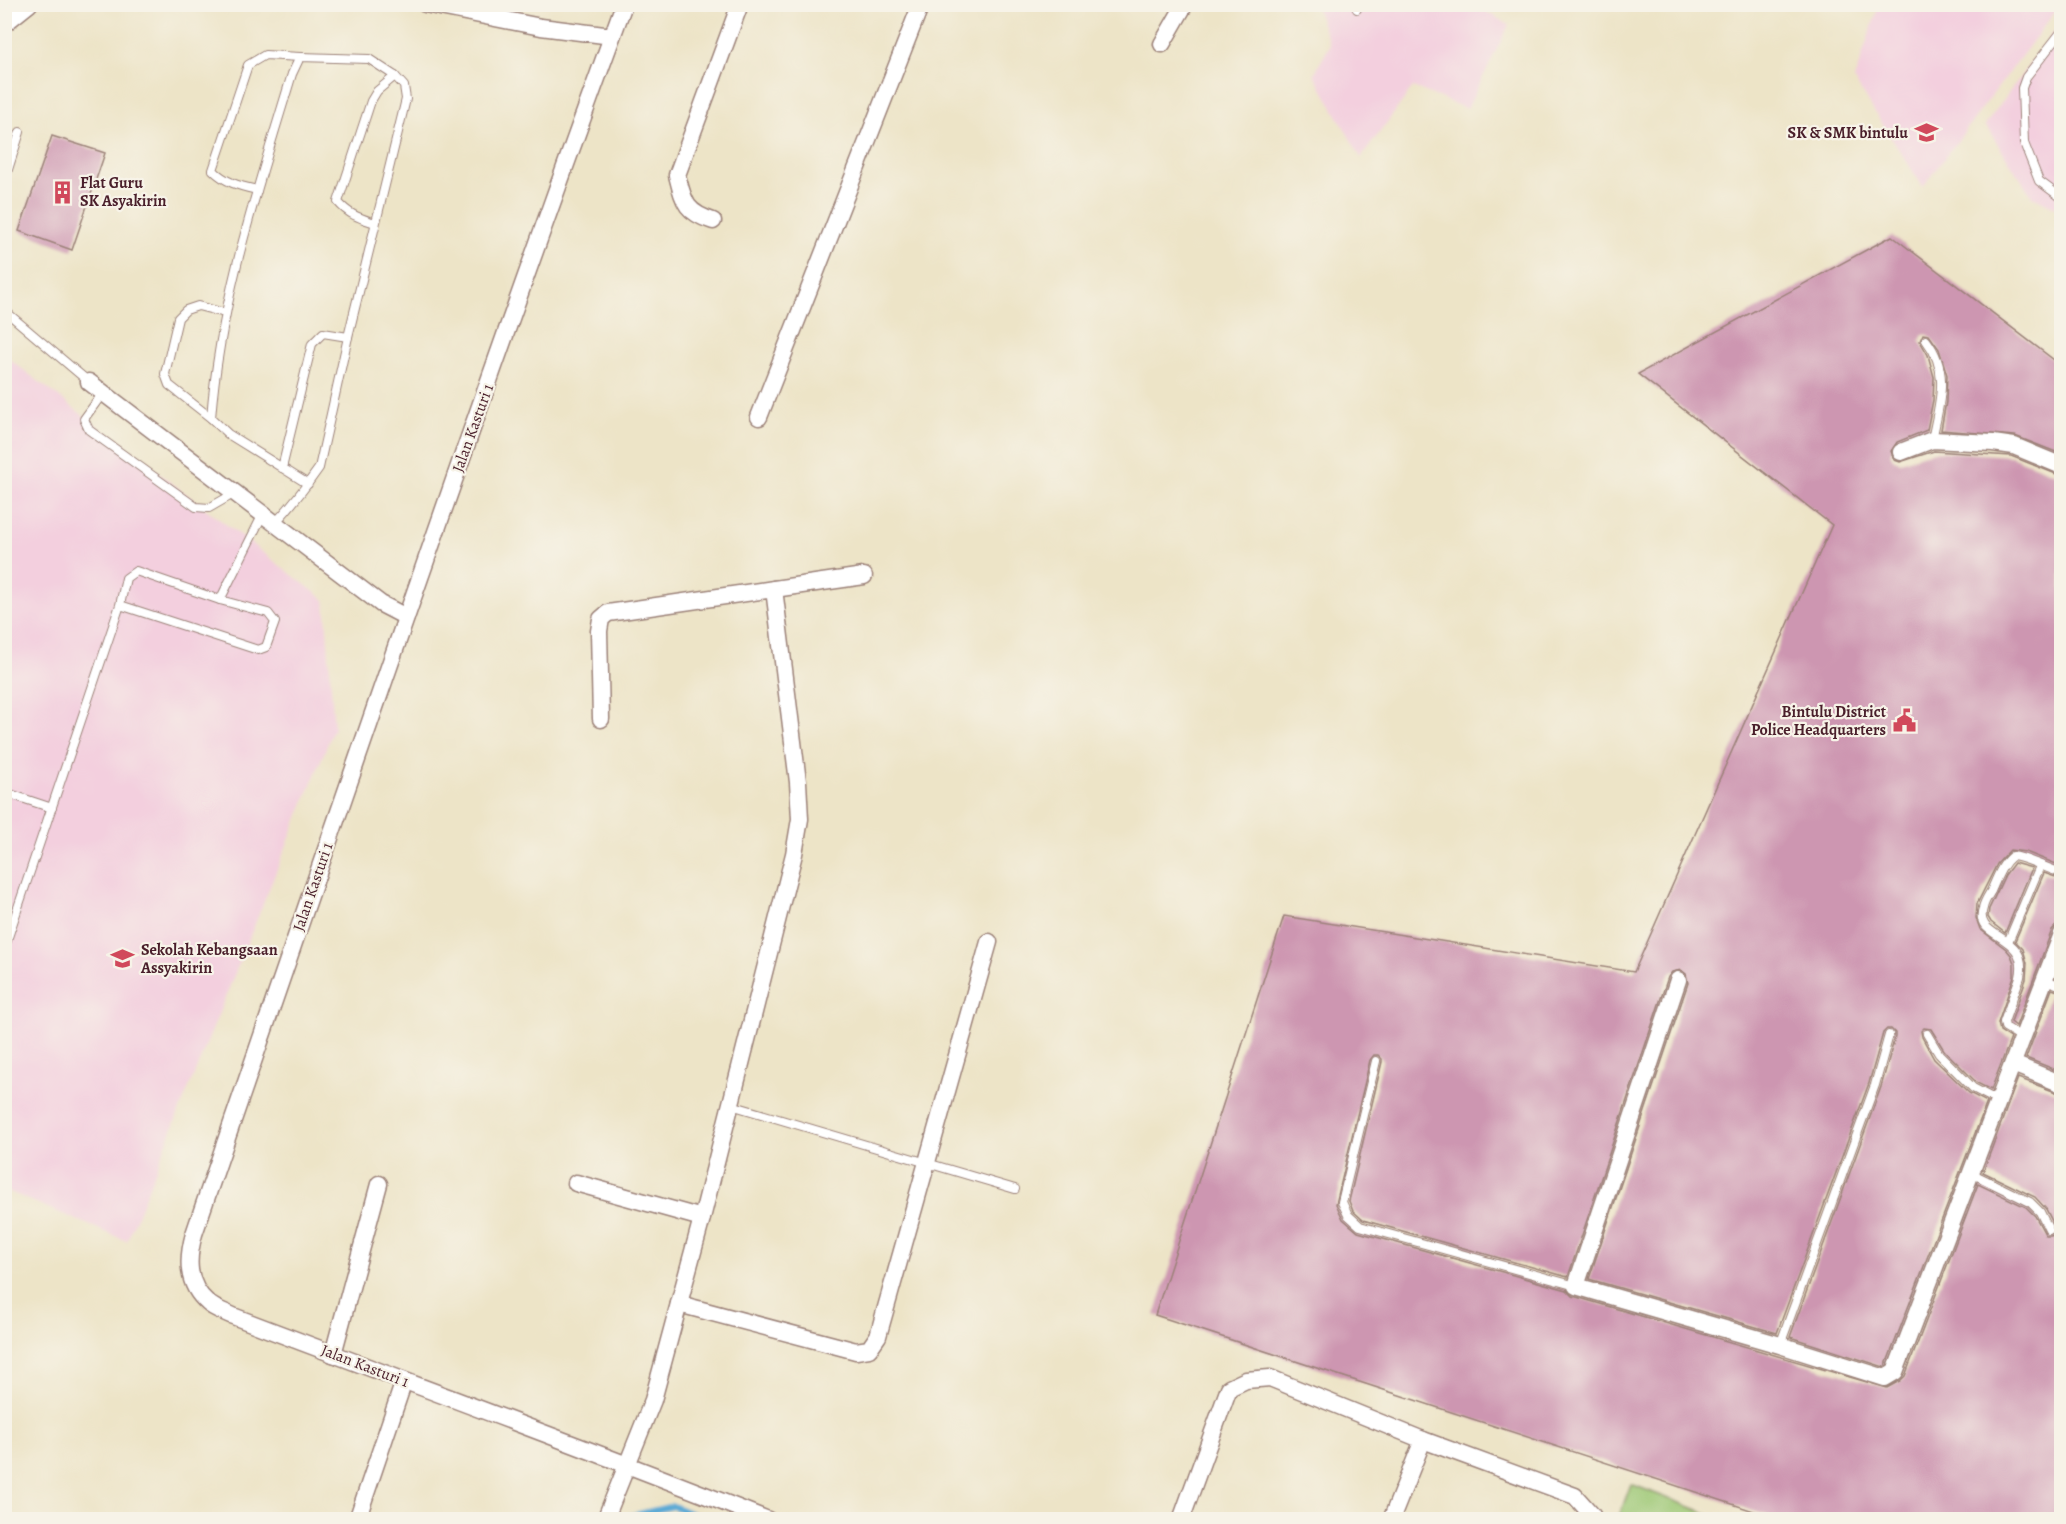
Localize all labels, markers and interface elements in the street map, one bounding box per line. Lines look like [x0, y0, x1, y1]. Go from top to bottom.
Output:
school or university icon: SK & SMK bintulu [1913, 120, 1939, 146]
place label: SK & SMK bintulu [1788, 122, 1908, 144]
place label: Flat Guru SK Asyakirin [80, 172, 167, 212]
building icon: Flat Guru SK Asyakirin [49, 179, 75, 205]
street label: Jalan Kasturi 1 [447, 380, 499, 475]
place label: Bintulu District Police Headquarters [1751, 701, 1887, 741]
public building icon: Bintulu District Police Headquarters [1891, 708, 1917, 734]
street label: Jalan Kasturi 1 [288, 839, 339, 934]
place label: Sekolah Kebangsaan Assyakirin [140, 939, 278, 979]
school or university icon: Sekolah Kebangsaan Assyakirin [110, 946, 136, 972]
street label: Jalan Kasturi 1 [318, 1339, 413, 1393]

